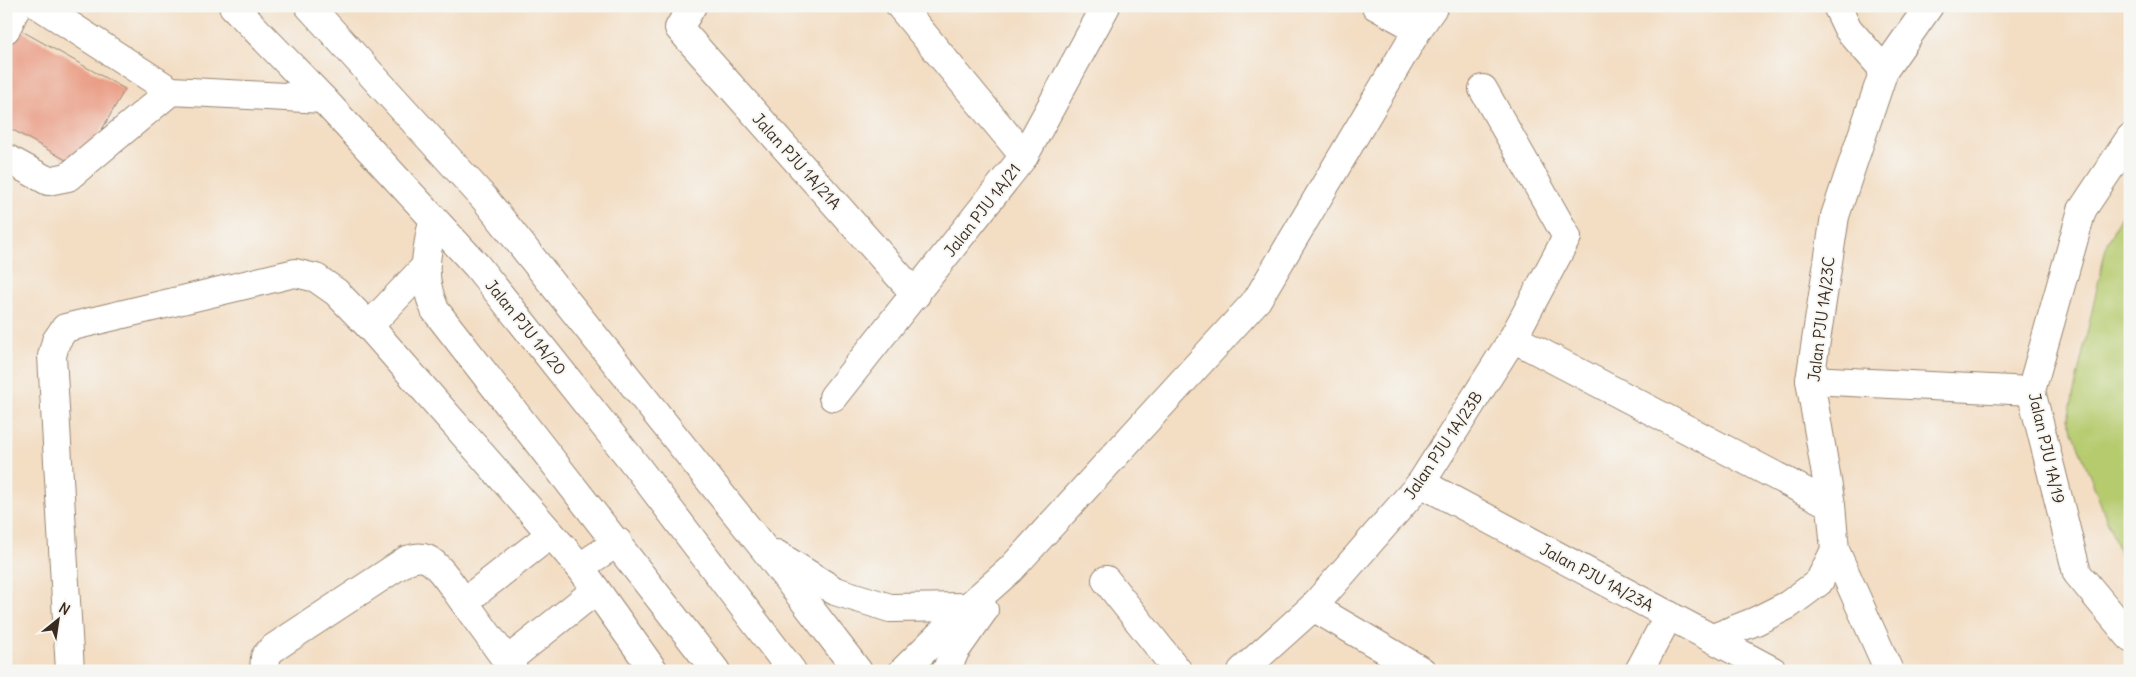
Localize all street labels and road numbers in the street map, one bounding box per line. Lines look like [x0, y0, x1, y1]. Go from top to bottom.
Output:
street label: Jalan PJU 1A/21A [748, 109, 846, 213]
street label: Jalan PJU 1A/21 [939, 159, 1025, 261]
street label: Jalan PJU 1A/23C [1803, 255, 1839, 383]
street label: Jalan PJU 1A/20 [481, 275, 571, 379]
street label: Jalan PJU 1A/23B [1400, 387, 1486, 503]
street label: Jalan PJU 1A/19 [2025, 391, 2069, 505]
street label: Jalan PJU 1A/23A [1537, 539, 1657, 615]

